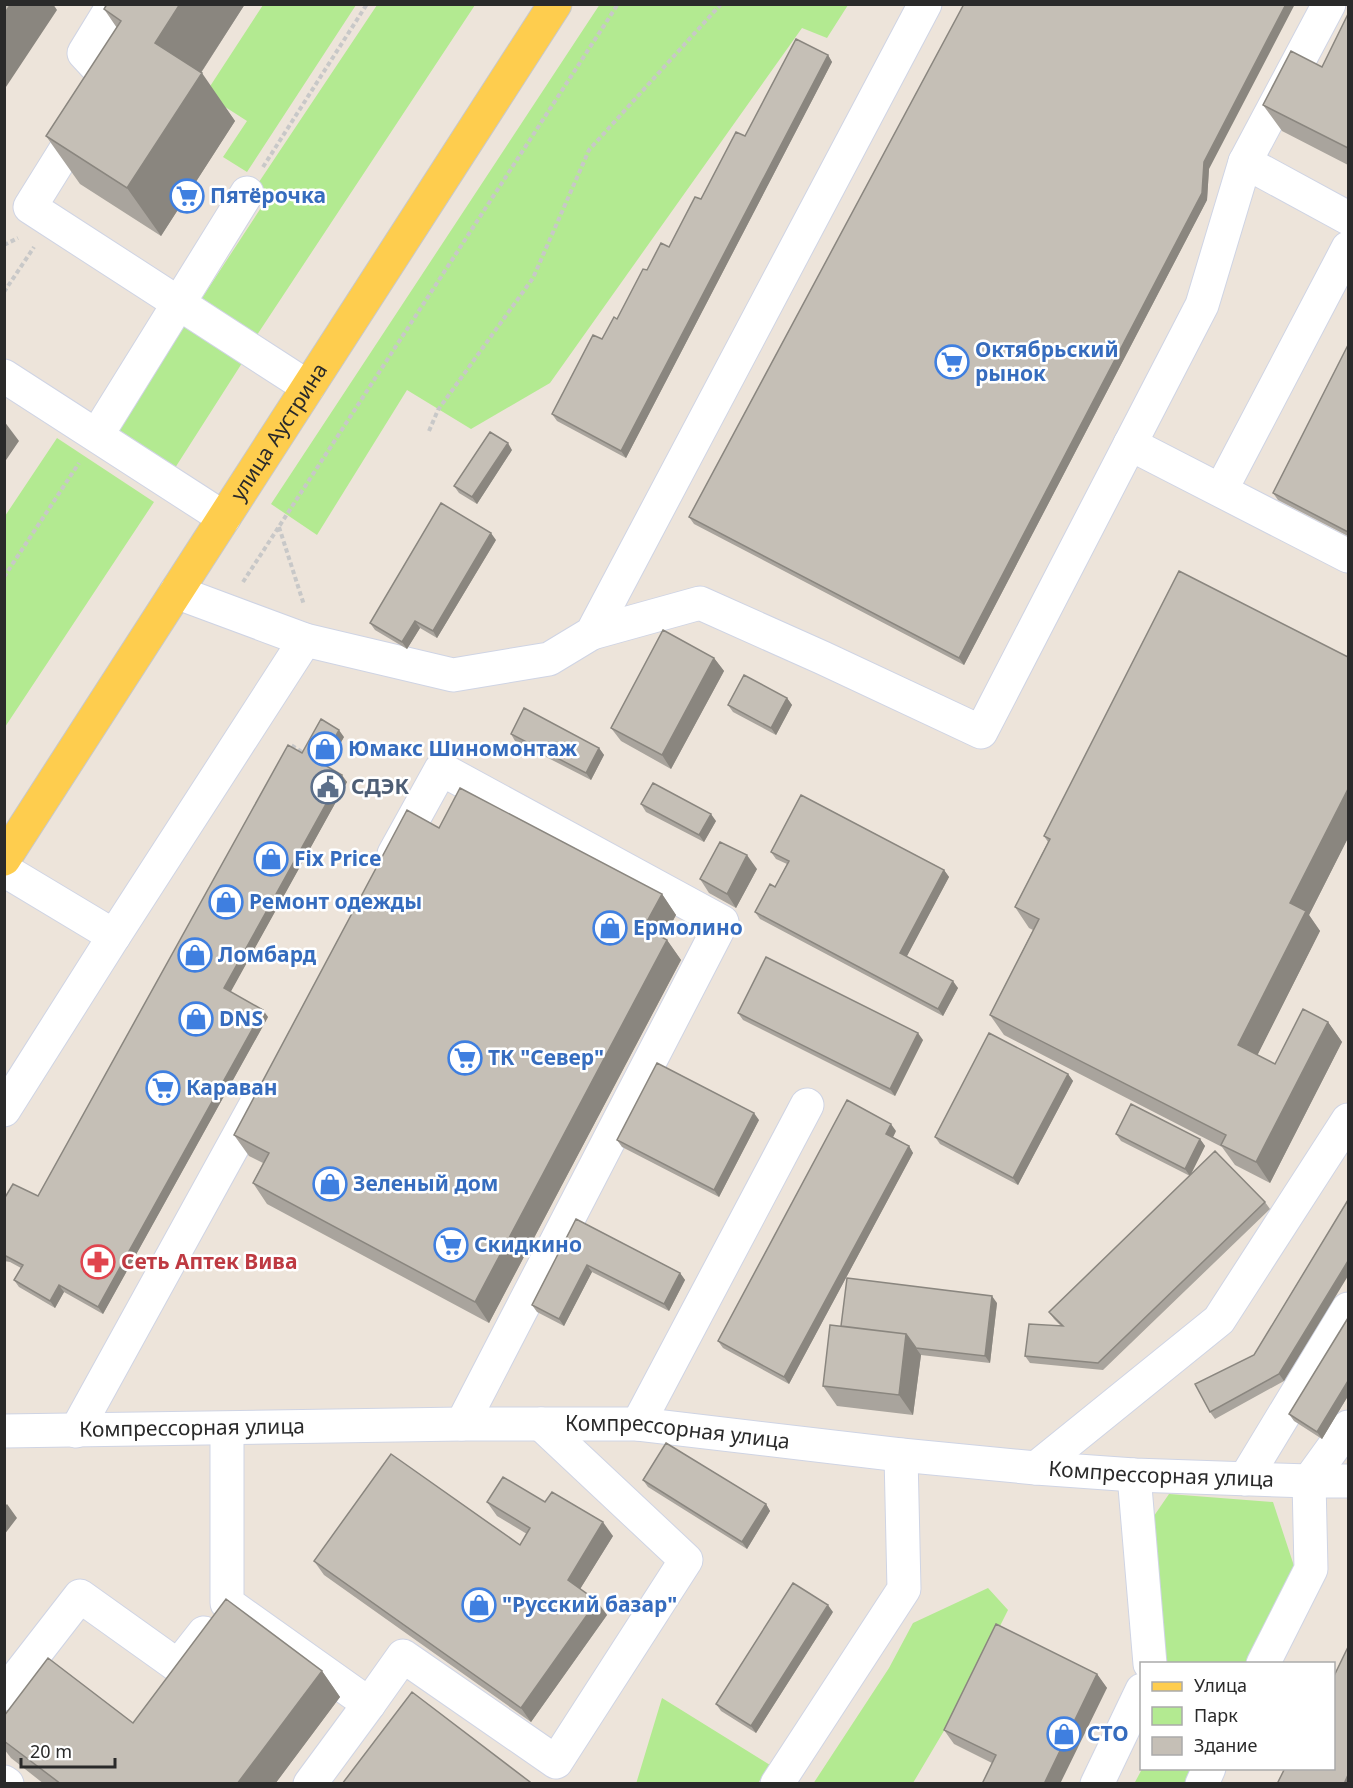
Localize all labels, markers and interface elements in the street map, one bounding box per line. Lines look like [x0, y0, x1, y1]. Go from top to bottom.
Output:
supermarket icon: Пятёрочка [169, 178, 205, 214]
place label: Пятёрочка [210, 181, 326, 209]
place label: Октябрьский рынок [975, 335, 1119, 387]
supermarket icon: Октябрьский рынок [934, 344, 970, 380]
street label: улица Аустрина [224, 357, 333, 506]
shop icon: Юмакс Шиномонтаж [307, 731, 343, 767]
place label: Юмакс Шиномонтаж [348, 734, 578, 762]
public building icon: СДЭК [310, 769, 346, 805]
place label: СДЭК [351, 772, 410, 800]
shop icon: Fix Price [253, 841, 289, 877]
place label: Fix Price [294, 844, 382, 872]
shop icon: Ремонт одежды [208, 884, 244, 920]
place label: Ремонт одежды [249, 887, 422, 915]
shop icon: Ермолино [592, 910, 628, 946]
place label: Ермолино [633, 913, 743, 941]
shop icon: Ломбард [177, 937, 213, 973]
place label: Ломбард [218, 940, 317, 968]
shop icon: DNS [178, 1001, 214, 1037]
place label: DNS [219, 1004, 263, 1032]
supermarket icon: ТК "Север" [447, 1040, 483, 1076]
place label: ТК "Север" [488, 1043, 604, 1071]
supermarket icon: Караван [145, 1070, 181, 1106]
place label: Караван [186, 1073, 278, 1101]
shop icon: Зеленый дом [312, 1166, 348, 1202]
place label: Зеленый дом [353, 1169, 498, 1197]
supermarket icon: Скидкино [433, 1227, 469, 1263]
place label: Скидкино [474, 1230, 582, 1258]
pharmacy icon: Сеть Аптек Вива [80, 1244, 116, 1280]
place label: Сеть Аптек Вива [121, 1247, 297, 1275]
street label: Компрессорная улица [565, 1409, 792, 1455]
street label: Компрессорная улица [79, 1411, 305, 1443]
street label: Компрессорная улица [1048, 1454, 1275, 1493]
shop icon: "Русский базар" [461, 1587, 497, 1623]
place label: "Русский базар" [502, 1590, 677, 1618]
legend [1140, 1662, 1335, 1770]
text: Улица [1194, 1673, 1247, 1697]
text: Парк [1194, 1703, 1238, 1727]
shop icon: СТО [1046, 1716, 1082, 1752]
place label: СТО [1087, 1719, 1129, 1747]
scale bar [21, 1731, 116, 1769]
text: Здание [1194, 1733, 1258, 1757]
text: 20 m [30, 1739, 72, 1763]

